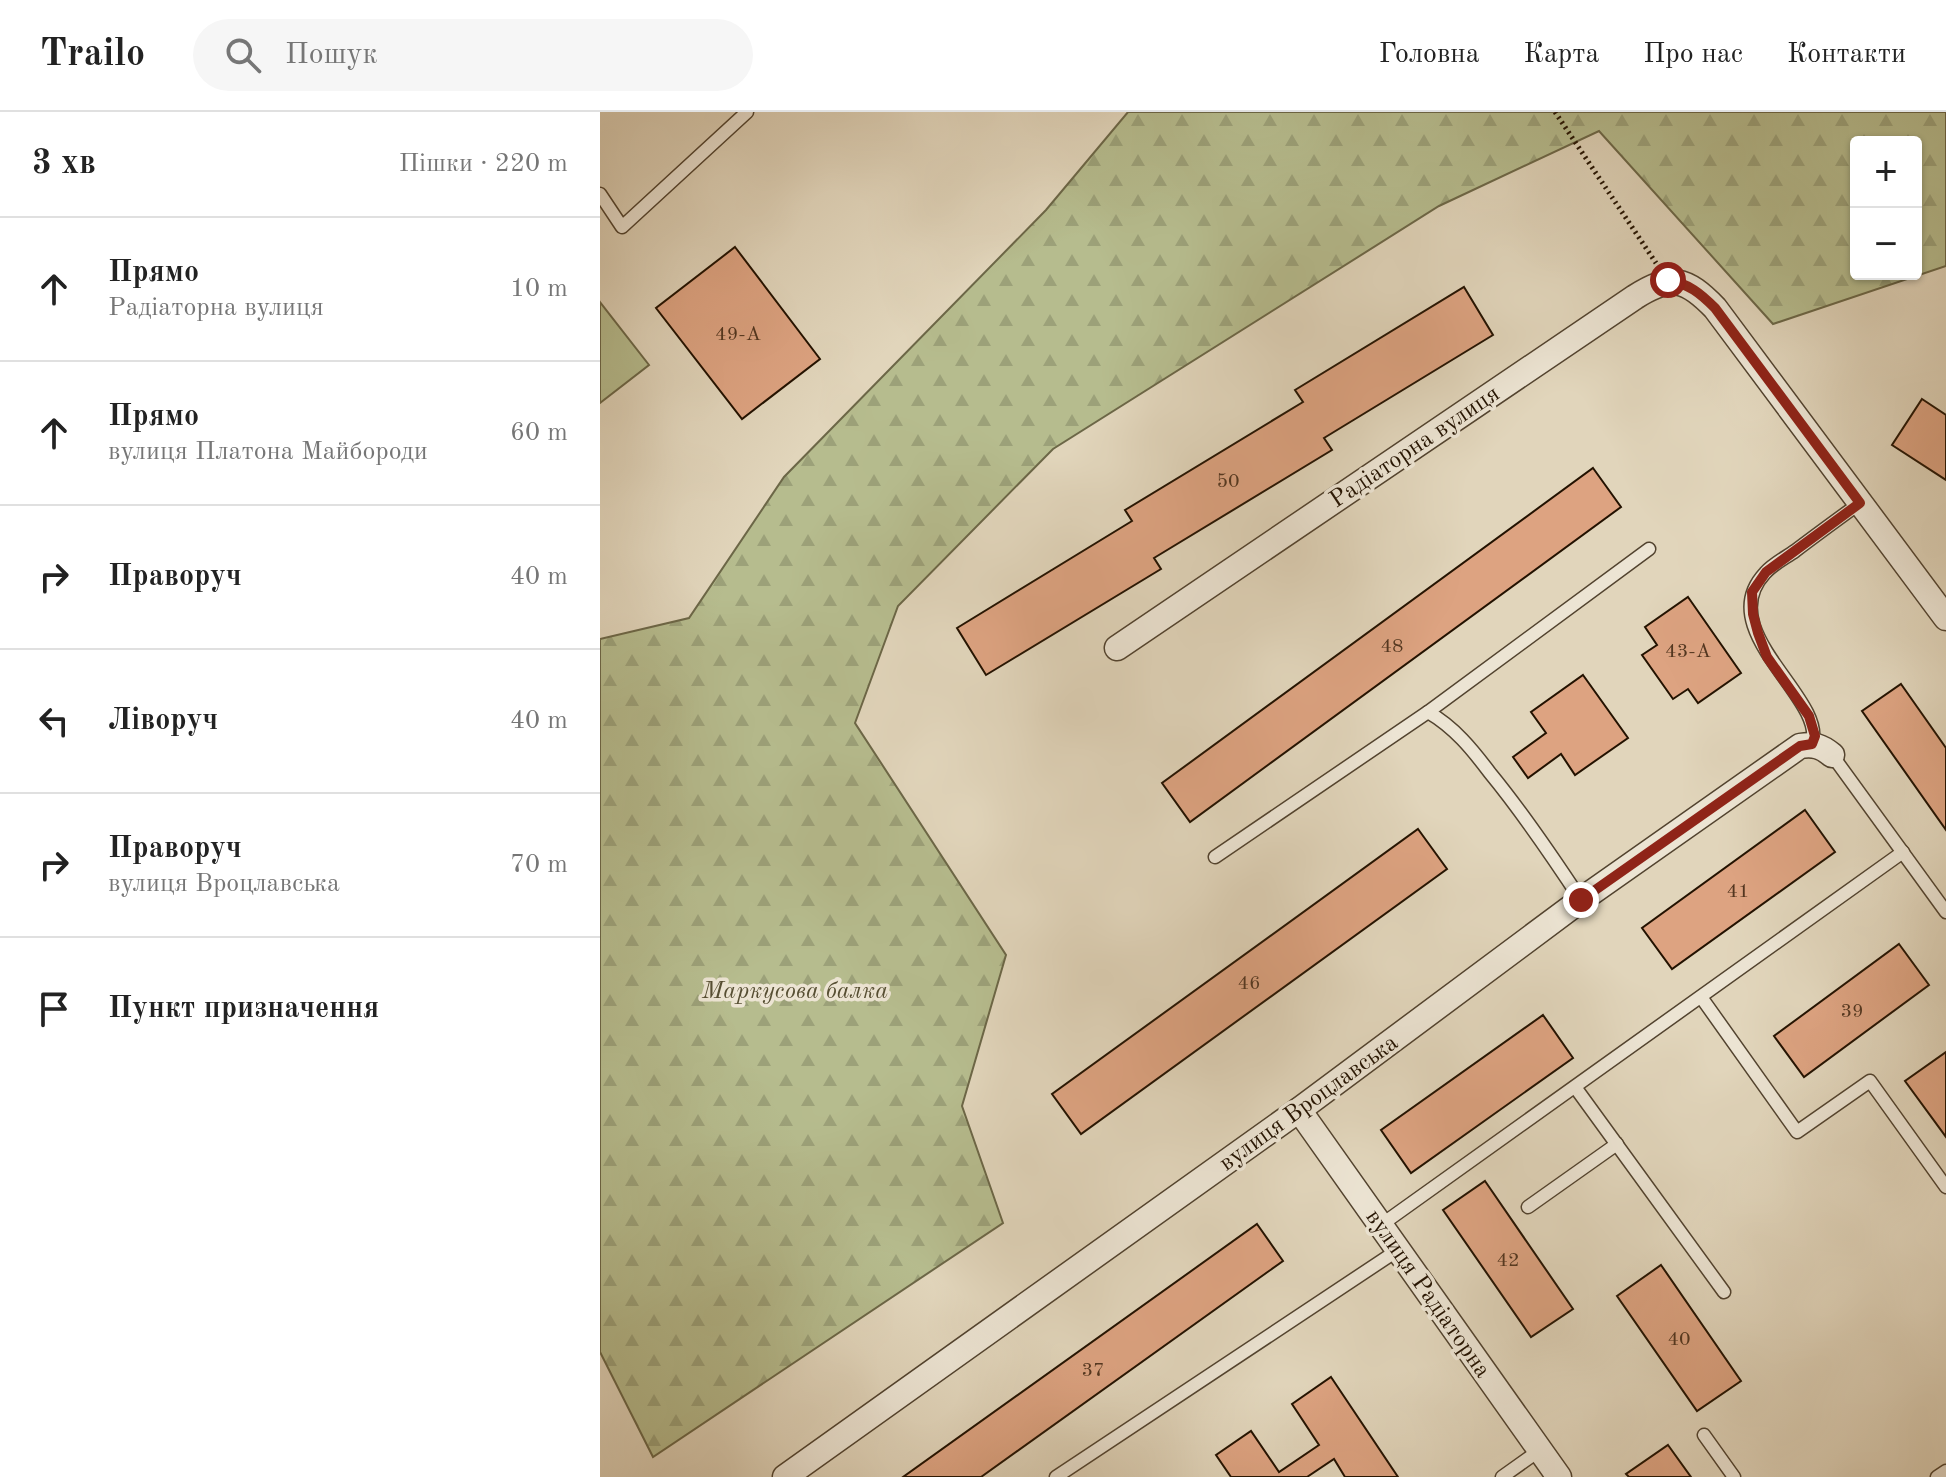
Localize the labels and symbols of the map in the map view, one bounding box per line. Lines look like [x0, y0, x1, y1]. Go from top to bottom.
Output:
route start [1650, 262, 1686, 298]
house number: 49-А [715, 325, 761, 345]
street label: Радіаторна вулиця [1326, 382, 1504, 513]
house number: 50 [1216, 472, 1240, 492]
house number: 48 [1380, 637, 1404, 657]
house number: 43-А [1665, 642, 1711, 662]
route end [1563, 882, 1599, 918]
house number: 41 [1726, 882, 1750, 902]
house number: 46 [1237, 974, 1261, 994]
park label: Маркусова балка [701, 980, 888, 1004]
house number: 39 [1840, 1002, 1864, 1022]
street label: вулиця Вроцлавська [1216, 1031, 1403, 1176]
street label: вулиця Радіаторна [1360, 1206, 1494, 1383]
house number: 42 [1496, 1251, 1520, 1271]
house number: 40 [1667, 1330, 1691, 1350]
house number: 37 [1081, 1361, 1105, 1381]

